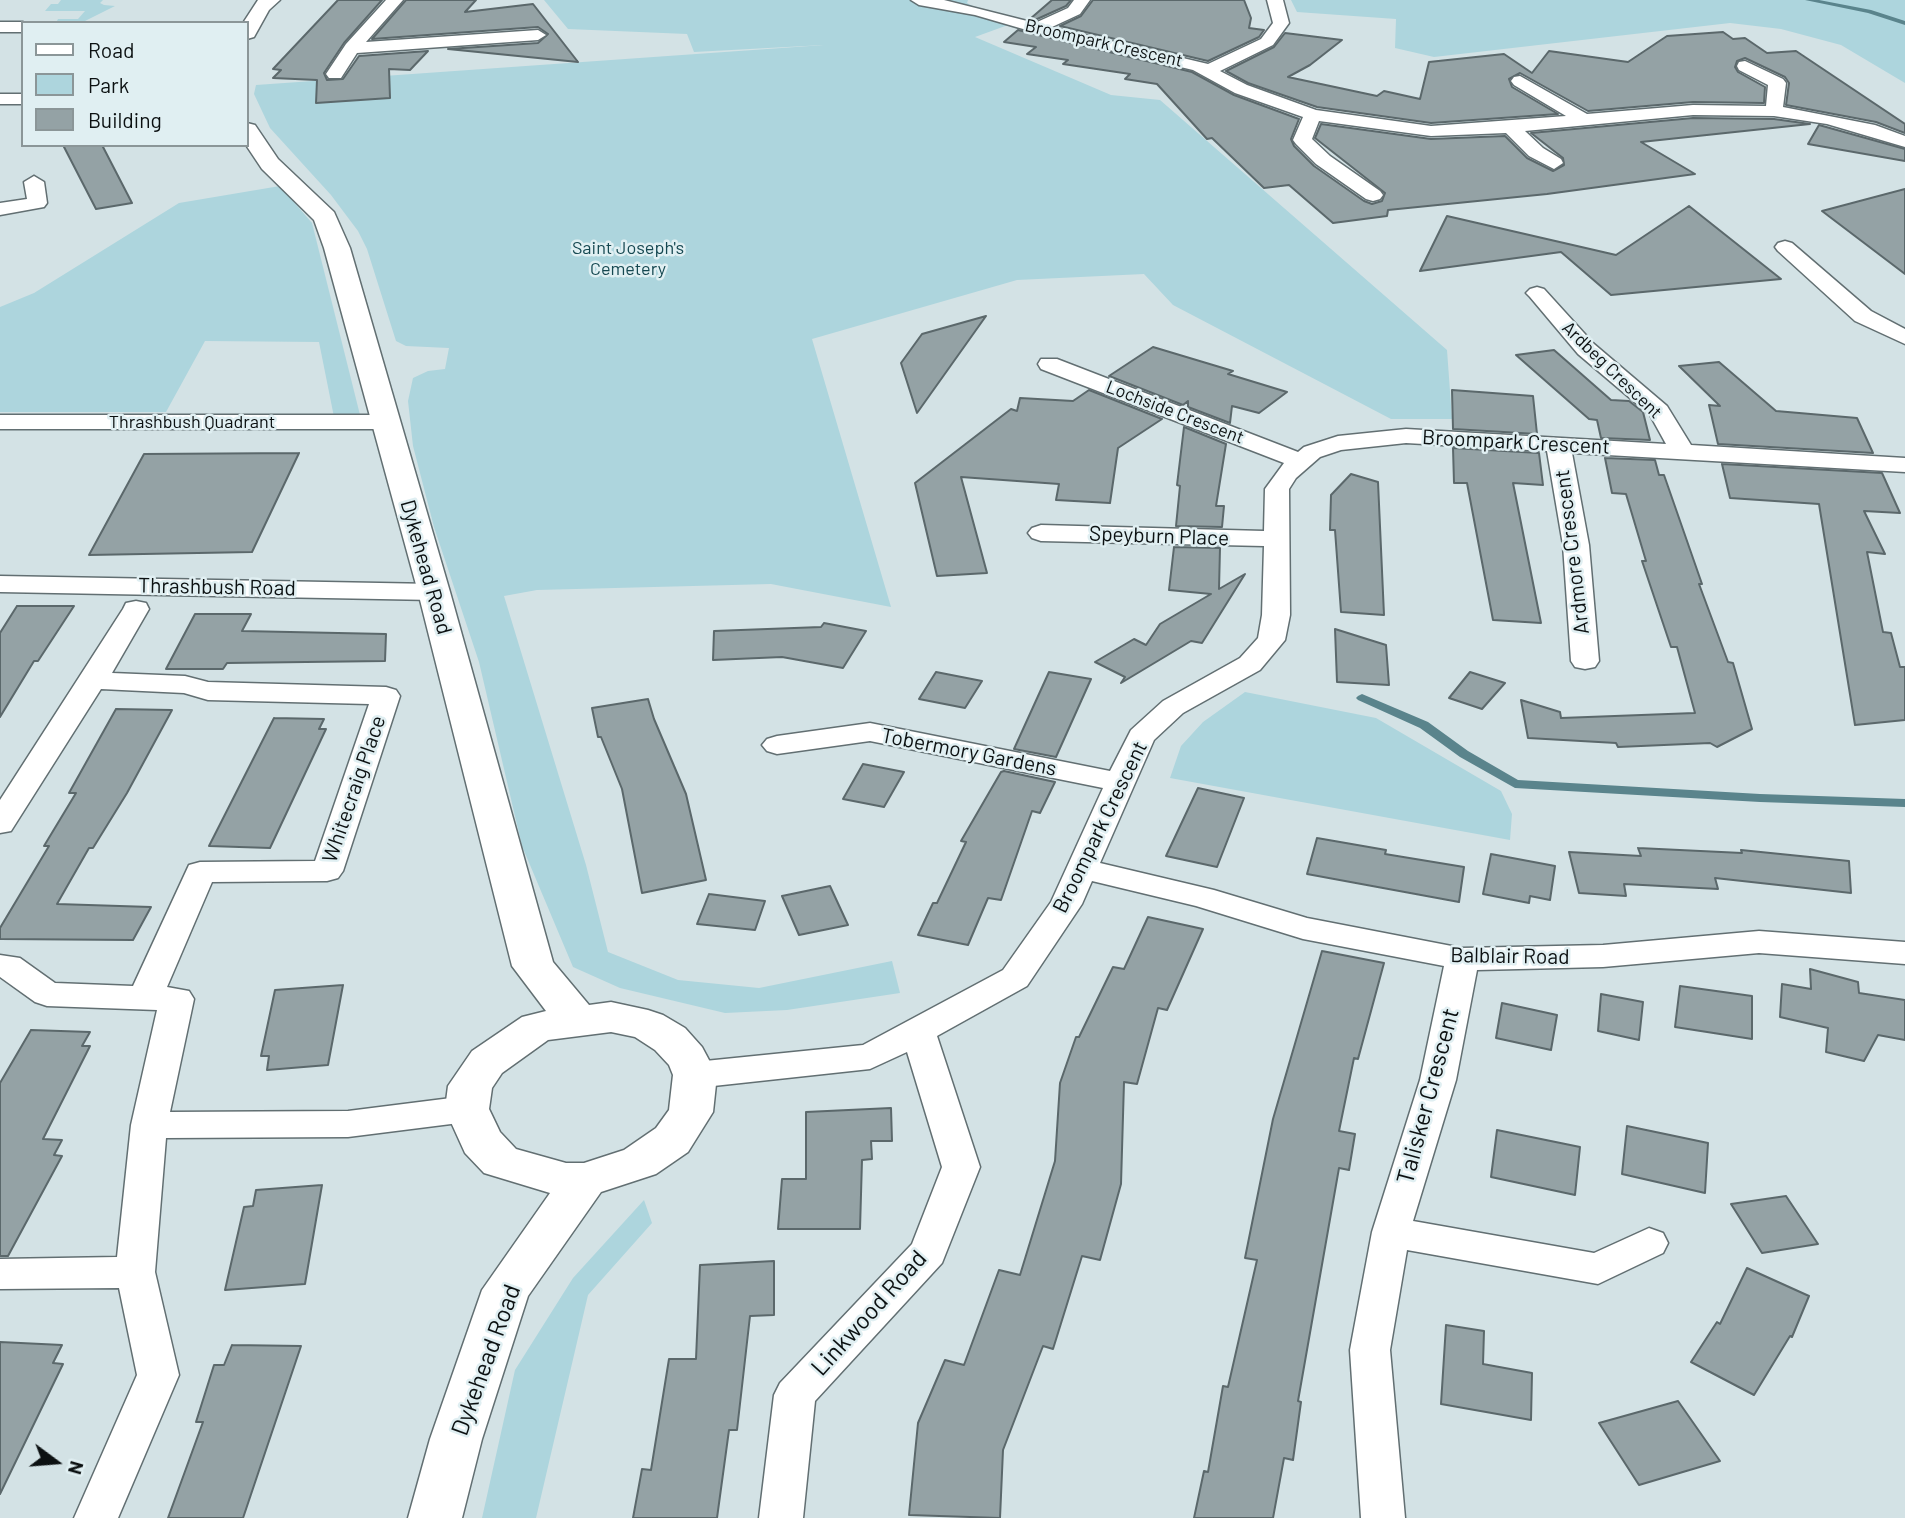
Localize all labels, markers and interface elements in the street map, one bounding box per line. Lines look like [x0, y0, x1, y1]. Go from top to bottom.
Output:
street label: Broompark Crescent [1023, 14, 1185, 72]
legend [21, 21, 248, 147]
text: Road [88, 37, 134, 62]
text: Park [88, 72, 129, 97]
text: Building [88, 107, 162, 132]
park label: Saint Joseph's Cemetery [572, 237, 684, 280]
street label: Ardbeg Crescent [1558, 317, 1666, 423]
street label: Lochside Crescent [1103, 376, 1247, 448]
street label: Thrashbush Quadrant [109, 411, 275, 433]
street label: Broompark Crescent [1421, 424, 1611, 460]
street label: Ardmore Crescent [1549, 468, 1595, 636]
street label: Dykehead Road [395, 497, 457, 637]
street label: Speyburn Place [1088, 521, 1230, 551]
street label: Thrashbush Road [138, 573, 296, 601]
street label: Whitecraig Place [317, 712, 391, 866]
street label: Tobermory Gardens [879, 723, 1059, 781]
street label: Broompark Crescent [1047, 737, 1153, 917]
street label: Balblair Road [1450, 942, 1570, 970]
street label: Talisker Crescent [1391, 1005, 1465, 1187]
street label: Linkwood Road [805, 1244, 933, 1382]
street label: Dykehead Road [445, 1280, 527, 1440]
north arrow [21, 1427, 91, 1497]
text: N [64, 1459, 89, 1477]

